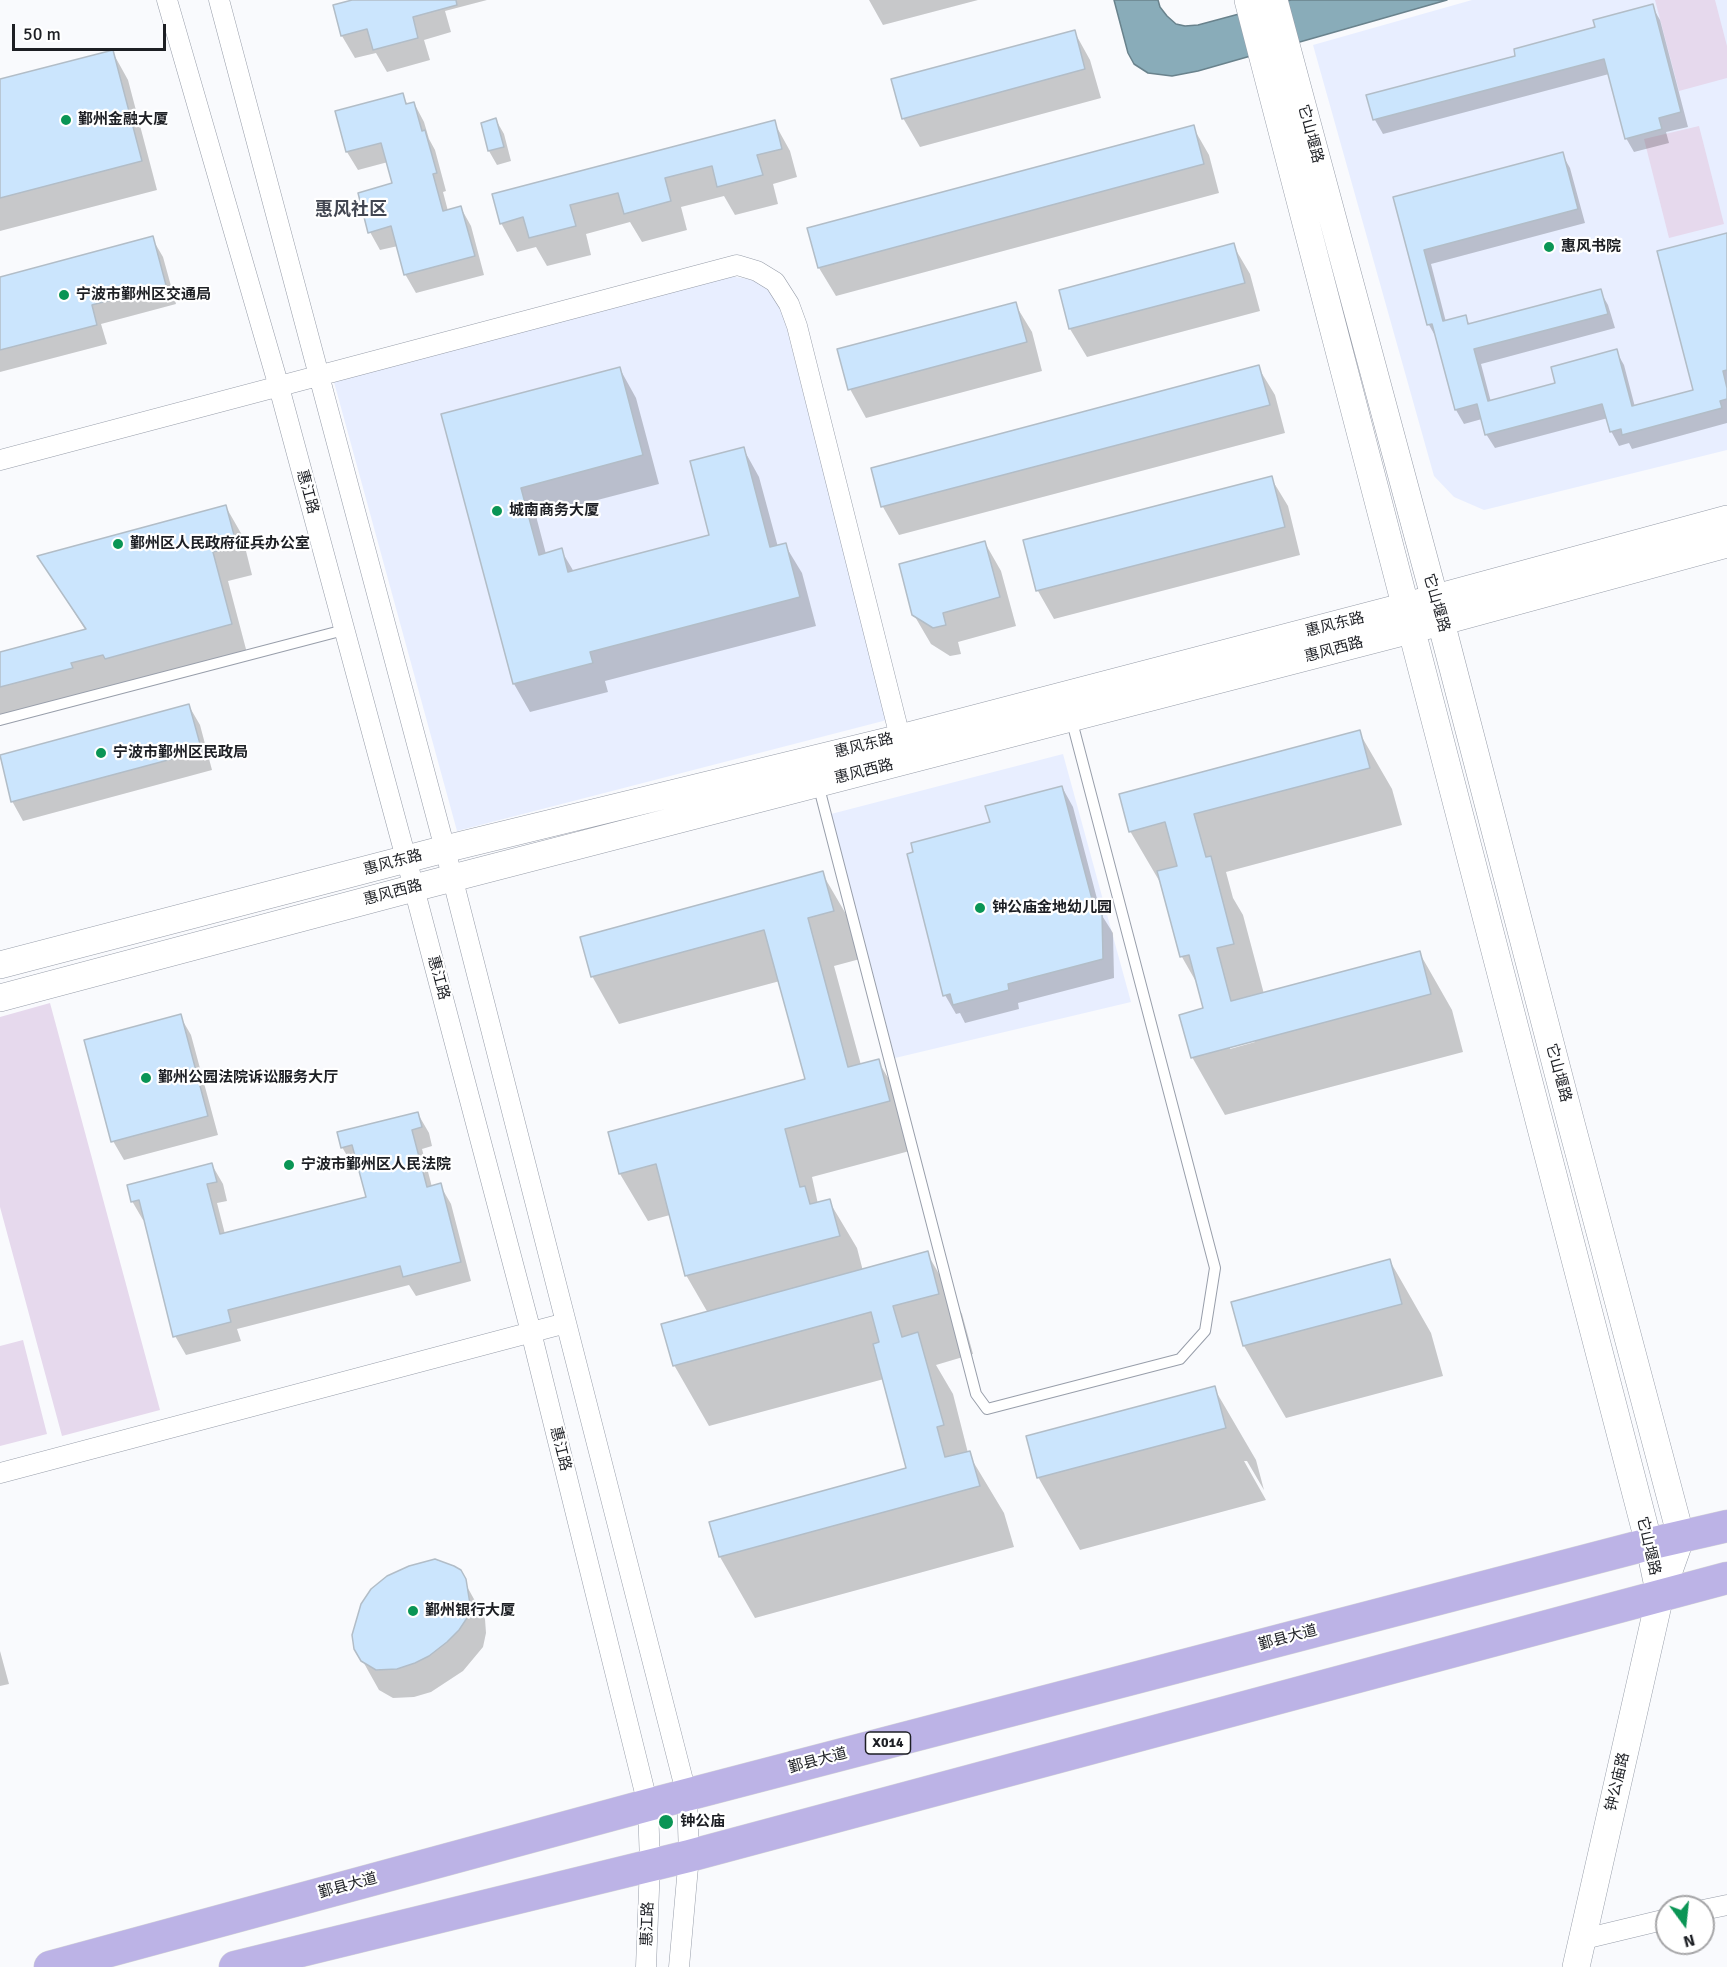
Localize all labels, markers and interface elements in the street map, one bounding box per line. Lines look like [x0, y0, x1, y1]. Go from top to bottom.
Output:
scale bar [15, 12, 170, 50]
text: 50 m [23, 23, 61, 45]
street label: 它山堰路 [1294, 103, 1326, 165]
place label: 鄞州金融大厦 [78, 111, 168, 129]
marker: 鄞州金融大厦 [59, 113, 73, 127]
district label: 惠风社区 [315, 199, 387, 221]
place label: 惠风书院 [1561, 238, 1621, 256]
marker: 惠风书院 [1542, 240, 1556, 254]
place label: 宁波市鄞州区交通局 [76, 286, 211, 304]
marker: 宁波市鄞州区交通局 [57, 288, 71, 302]
street label: 惠江路 [292, 468, 322, 516]
place label: 城南商务大厦 [509, 502, 599, 520]
marker: 城南商务大厦 [490, 504, 504, 518]
place label: 鄞州区人民政府征兵办公室 [130, 535, 310, 553]
marker: 鄞州区人民政府征兵办公室 [111, 537, 125, 551]
street label: 它山堰路 [1419, 572, 1453, 634]
street label: 惠风东路 [1304, 609, 1366, 641]
street label: 惠风西路 [1303, 634, 1365, 666]
street label: 惠风东路 [833, 730, 895, 762]
place label: 宁波市鄞州区民政局 [113, 744, 248, 762]
marker: 宁波市鄞州区民政局 [94, 746, 108, 760]
street label: 惠风西路 [833, 756, 895, 788]
street label: 惠风东路 [362, 847, 424, 879]
street label: 惠风西路 [362, 877, 424, 909]
place label: 钟公庙金地幼儿园 [992, 899, 1112, 917]
marker: 钟公庙金地幼儿园 [973, 901, 987, 915]
street label: 惠江路 [423, 954, 453, 1002]
street label: 它山堰路 [1542, 1042, 1574, 1104]
place label: 鄞州公园法院诉讼服务大厅 [158, 1069, 338, 1087]
marker: 鄞州公园法院诉讼服务大厅 [139, 1071, 153, 1085]
place label: 宁波市鄞州区人民法院 [301, 1156, 451, 1174]
marker: 宁波市鄞州区人民法院 [282, 1158, 296, 1172]
street label: 惠江路 [546, 1425, 574, 1473]
street label: 它山堰路 [1632, 1515, 1664, 1577]
place label: 鄞州银行大厦 [425, 1602, 515, 1620]
marker: 鄞州银行大厦 [406, 1604, 420, 1618]
street label: 鄞县大道 [1257, 1622, 1319, 1654]
road number: X014 [866, 1732, 910, 1754]
street label: 鄞县大道 [787, 1745, 849, 1777]
street label: 钟公庙路 [1602, 1751, 1634, 1813]
marker: 钟公庙 [657, 1813, 675, 1831]
place label: 钟公庙 [680, 1813, 725, 1831]
street label: 鄞县大道 [317, 1870, 379, 1902]
north arrow [1655, 1895, 1715, 1955]
street label: 惠江路 [638, 1901, 658, 1947]
text: N [1681, 1929, 1697, 1952]

